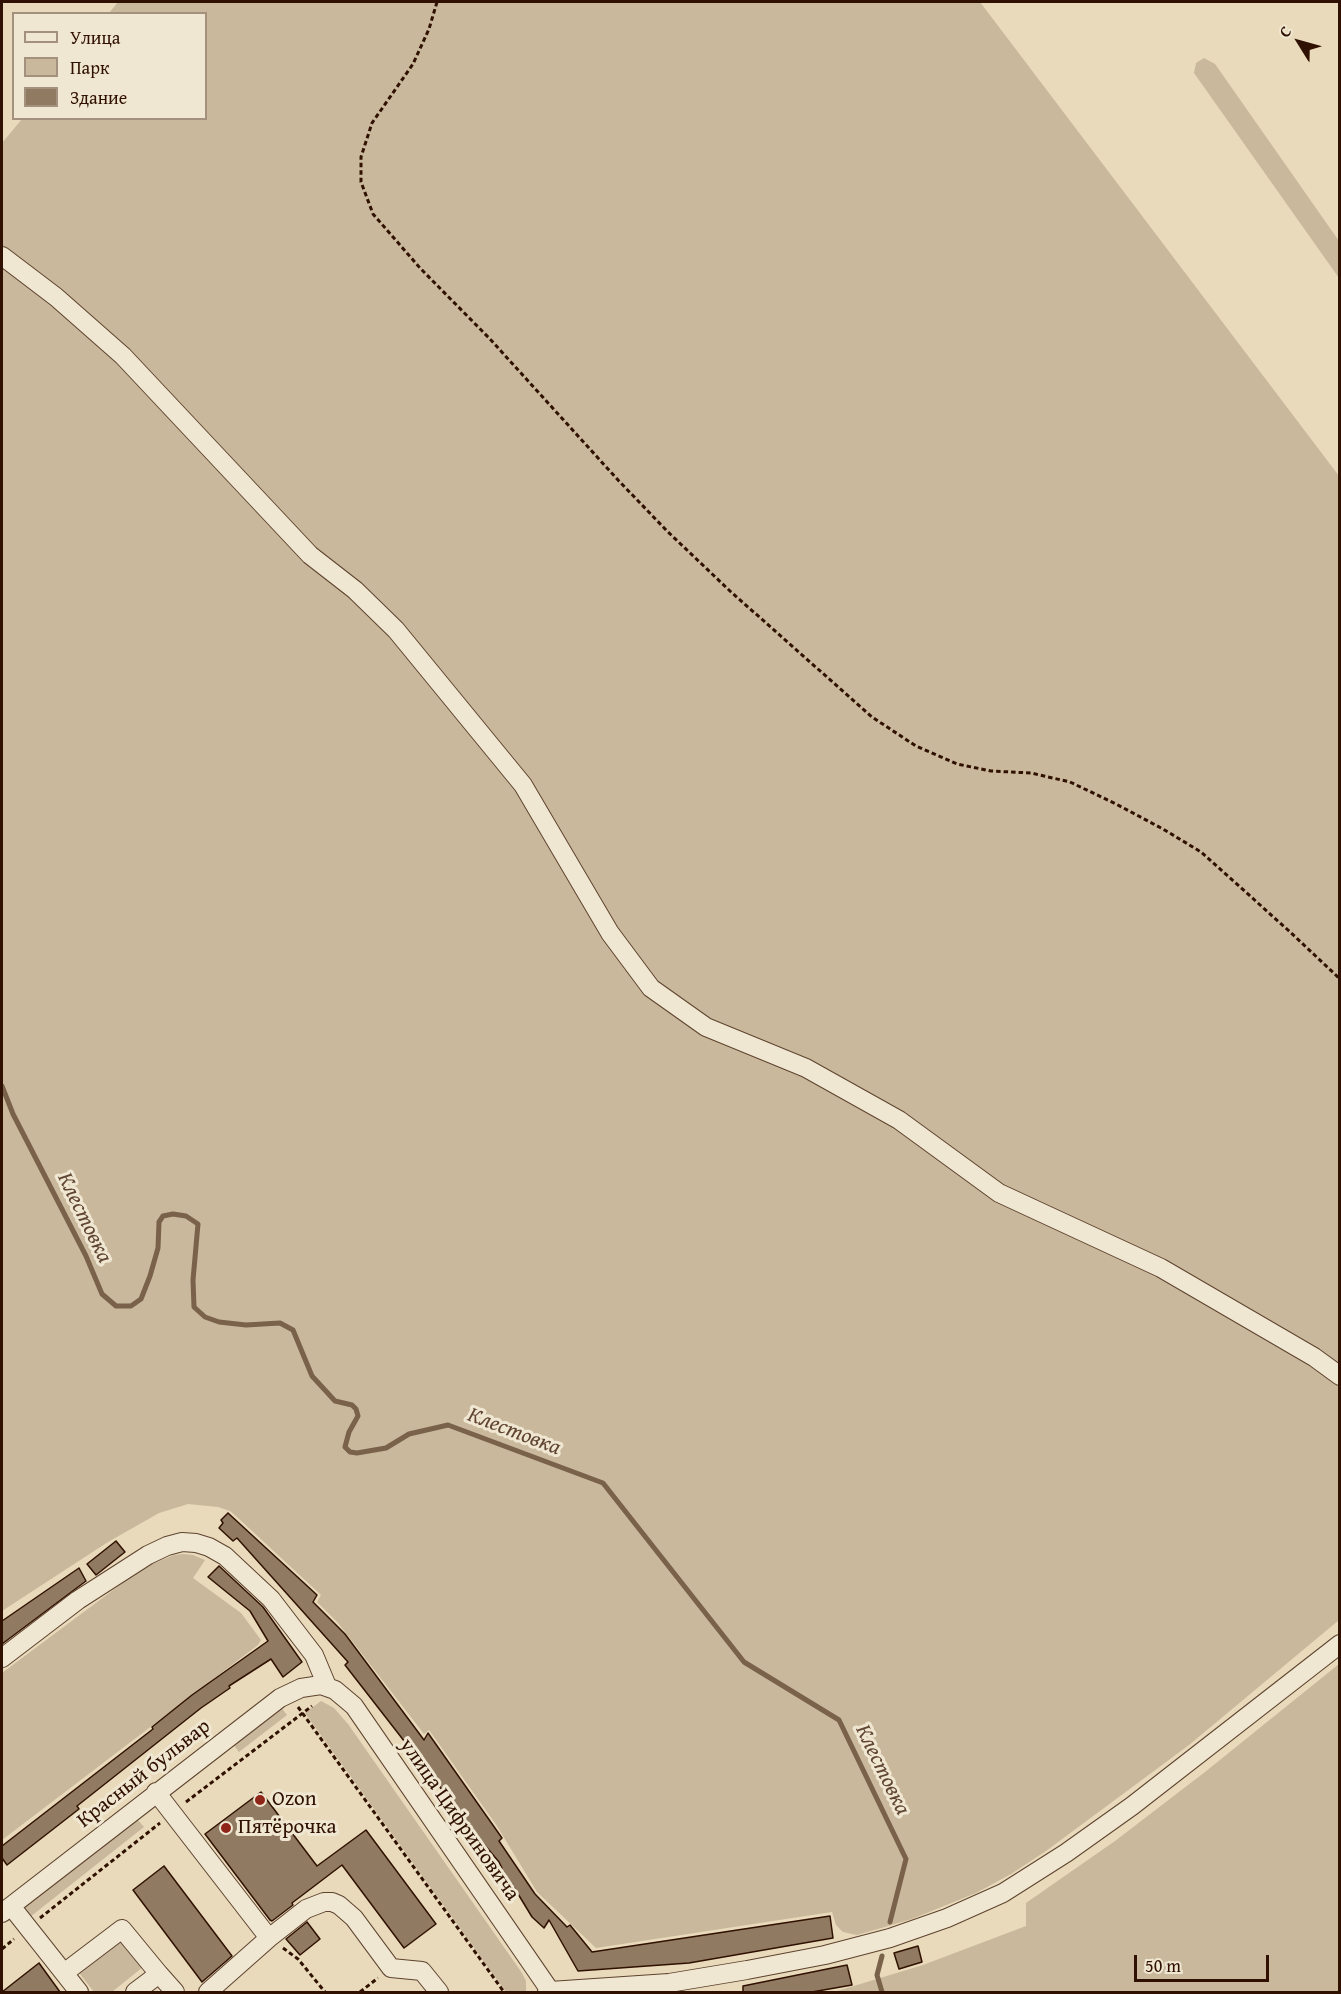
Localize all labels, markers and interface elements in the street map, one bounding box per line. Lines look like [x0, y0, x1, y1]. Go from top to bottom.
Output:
legend [12, 12, 207, 120]
north arrow [1269, 12, 1329, 72]
text: С [1272, 20, 1297, 42]
text: Улица [70, 24, 120, 51]
text: Парк [70, 54, 109, 81]
text: Здание [70, 84, 127, 111]
water label: Клестовка [51, 1168, 117, 1268]
water label: Клестовка [464, 1402, 564, 1462]
street label: Красный бульвар [72, 1714, 216, 1834]
water label: Клестовка [849, 1720, 915, 1820]
street label: улица Цифриновича [394, 1734, 524, 1906]
place label: Ozon [272, 1787, 316, 1813]
marker: Ozon [253, 1793, 267, 1807]
place label: Пятёрочка [238, 1815, 336, 1841]
marker: Пятёрочка [219, 1821, 233, 1835]
scale bar [1137, 1943, 1272, 1981]
text: 50 m [1145, 1952, 1181, 1979]

